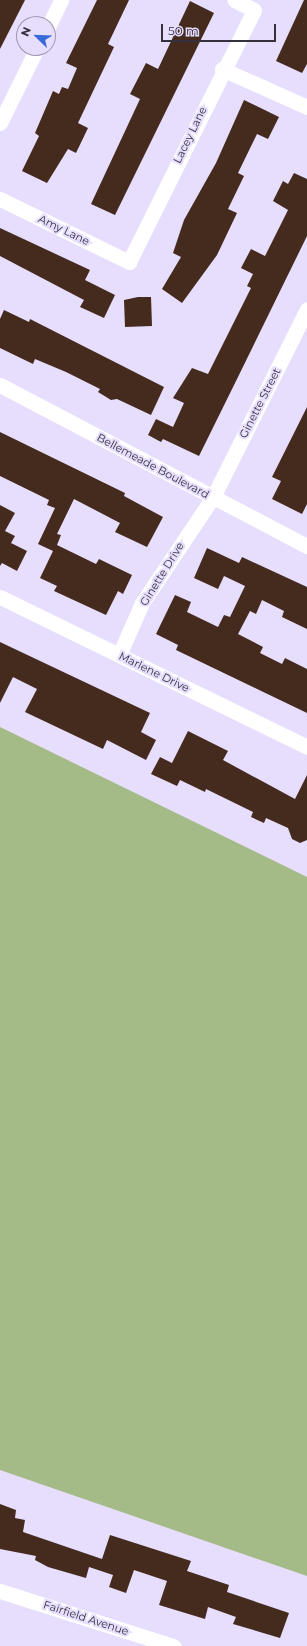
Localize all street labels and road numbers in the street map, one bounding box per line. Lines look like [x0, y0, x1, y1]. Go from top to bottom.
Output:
street label: Lacey Lane [171, 104, 209, 166]
street label: Amy Lane [36, 212, 92, 248]
street label: Ginette Street [237, 366, 283, 440]
street label: Bellemeade Boulevard [95, 431, 211, 501]
street label: Ginette Drive [137, 540, 187, 608]
street label: Marlene Drive [117, 649, 191, 695]
street label: Fairfield Avenue [42, 1598, 130, 1638]

